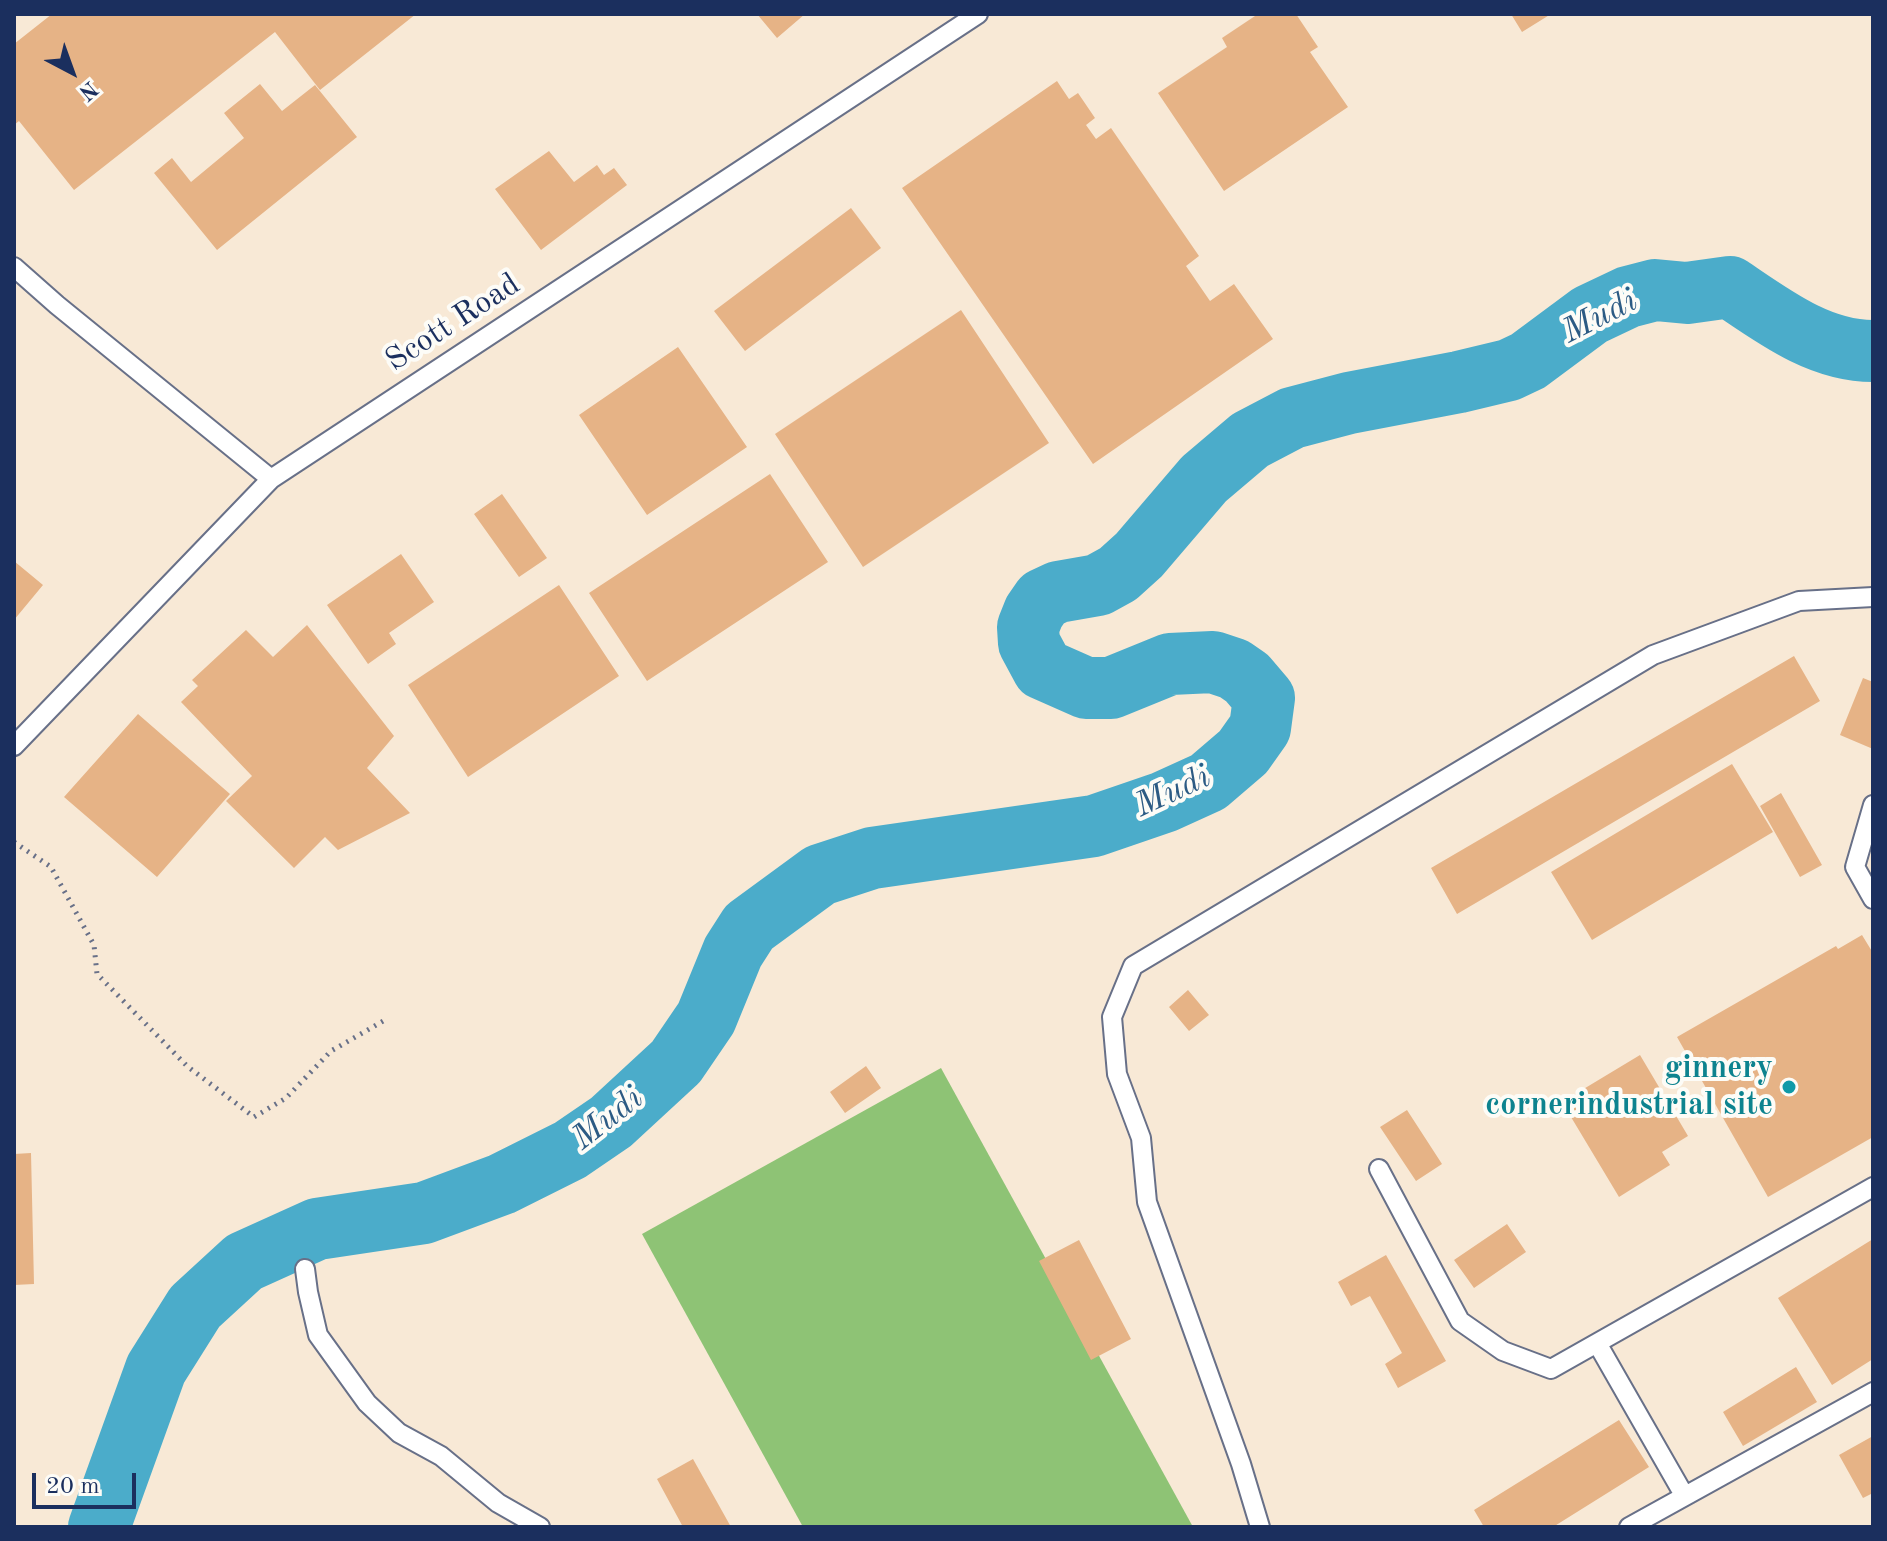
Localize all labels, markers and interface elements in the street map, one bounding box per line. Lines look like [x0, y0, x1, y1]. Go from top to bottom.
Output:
north arrow [32, 32, 112, 112]
text: N [74, 76, 101, 104]
street label: Scott Road [379, 265, 527, 381]
water label: Mudi [1555, 281, 1645, 353]
water label: Mudi [1128, 757, 1218, 827]
place label: ginnery cornerindustrial site [1485, 1050, 1773, 1125]
marker: ginnery cornerindustrial site [1780, 1078, 1798, 1096]
water label: Mudi [564, 1079, 652, 1159]
scale bar [36, 1457, 140, 1507]
text: 20 m [46, 1475, 100, 1499]

